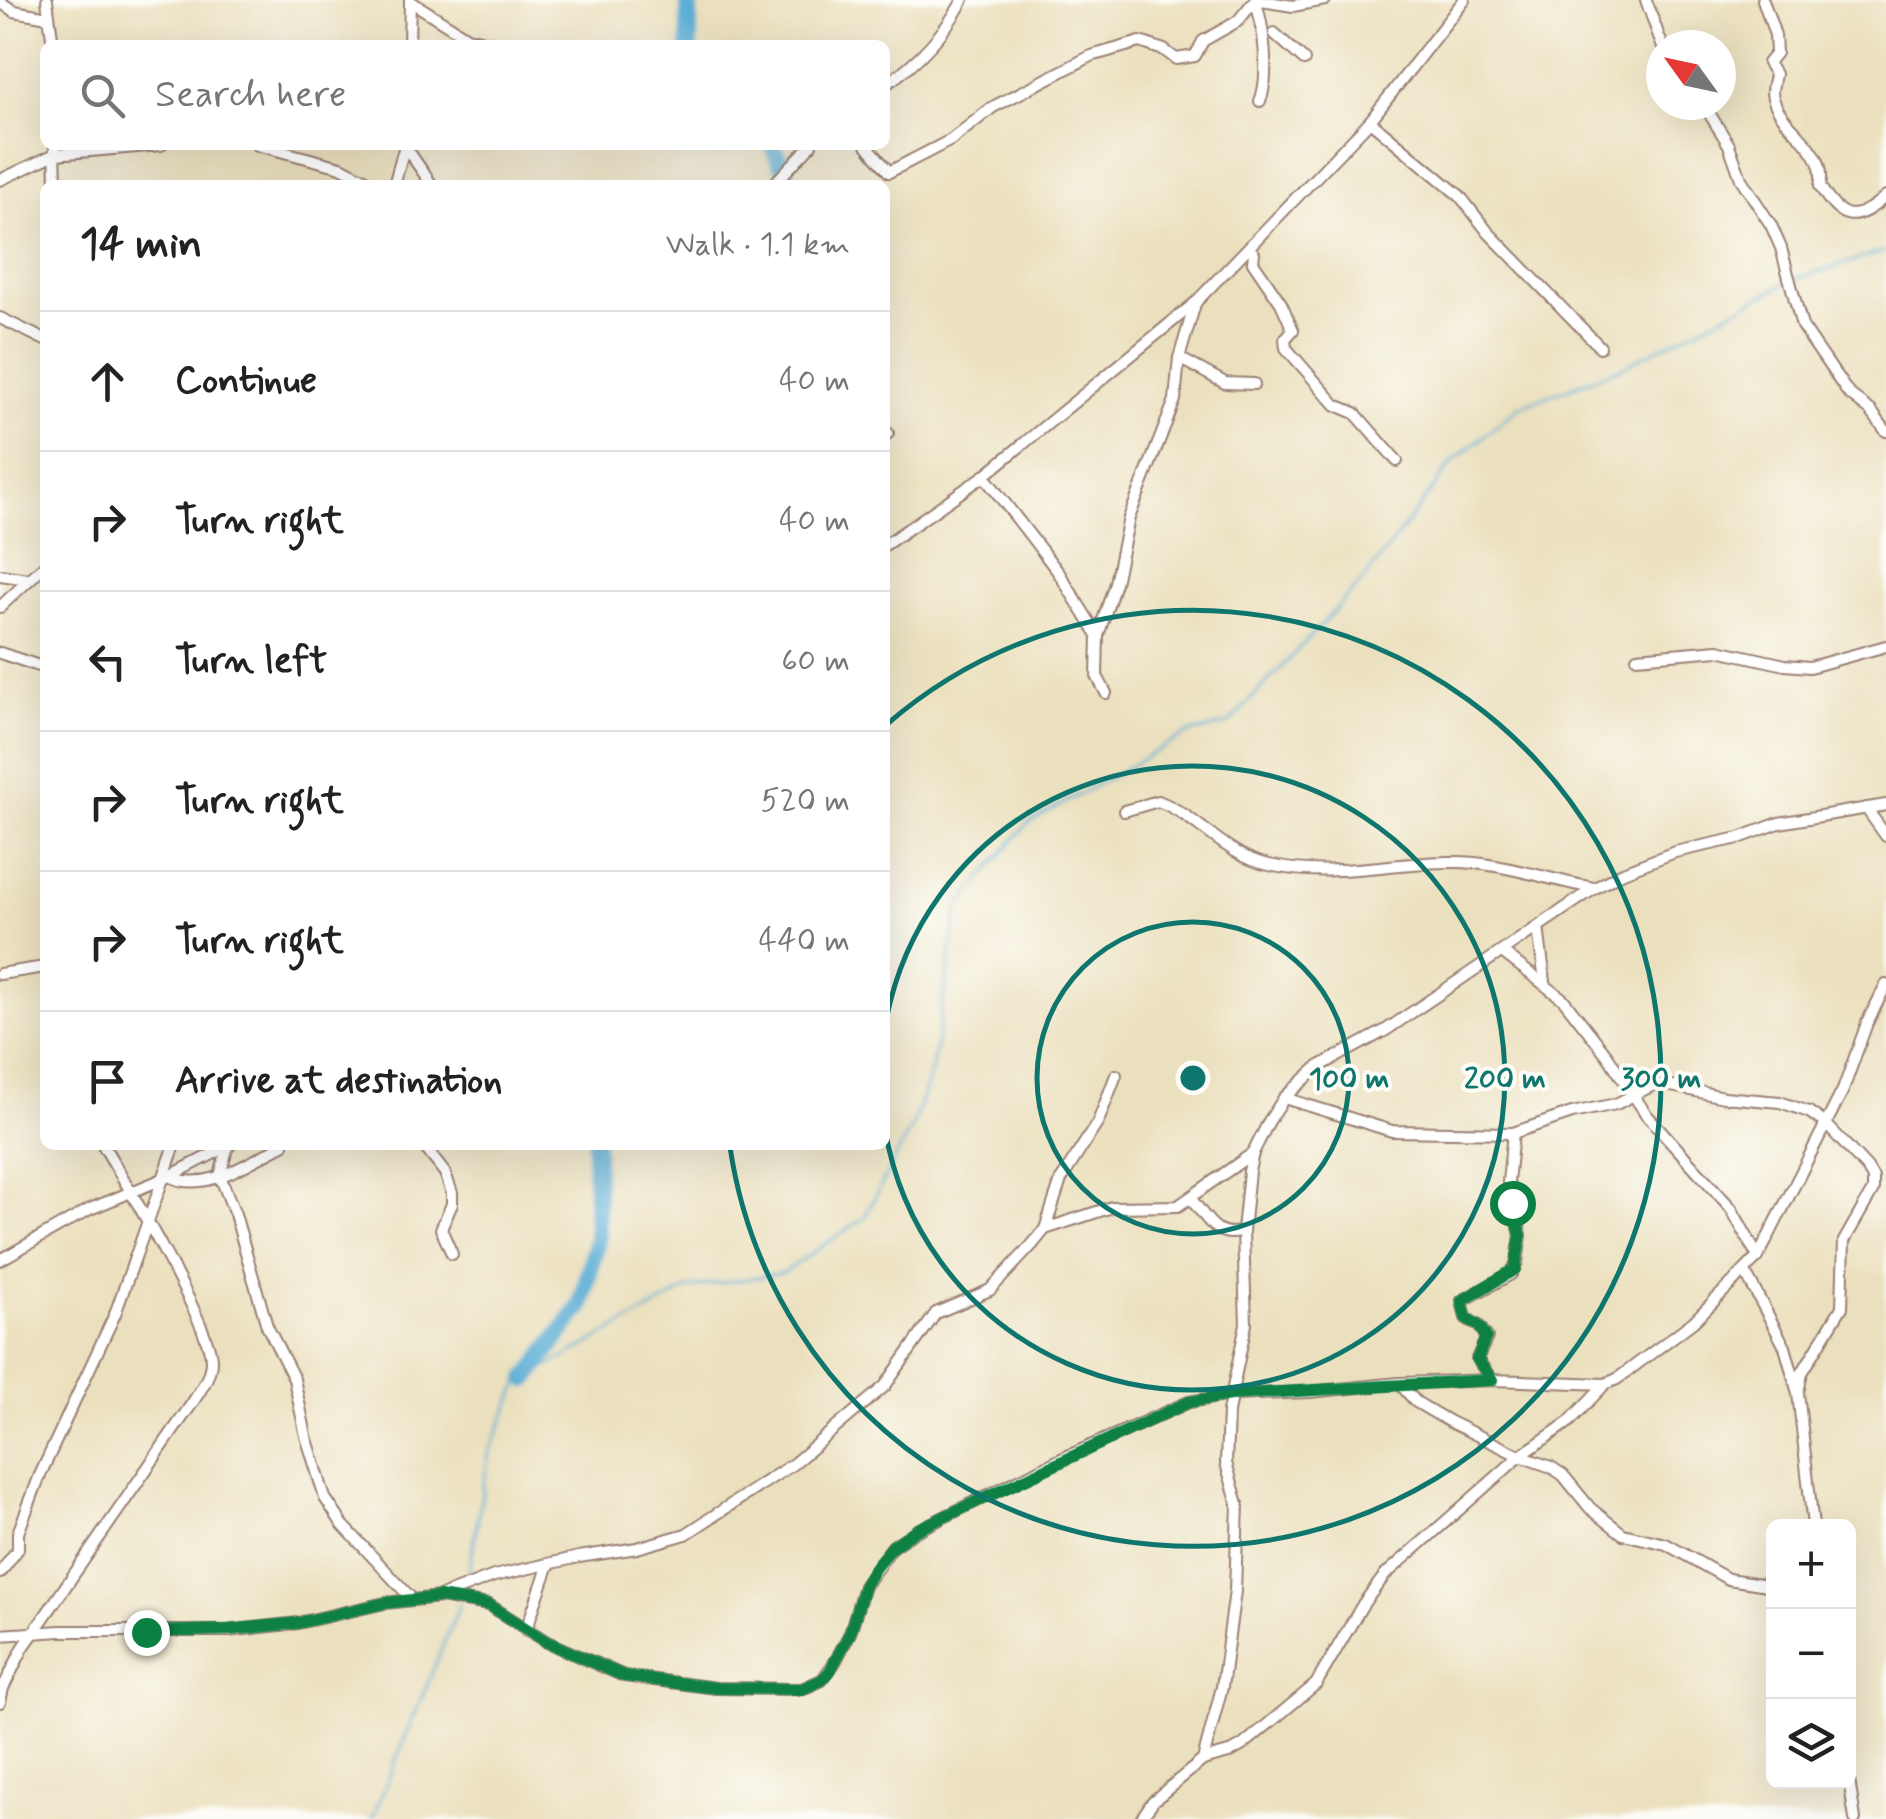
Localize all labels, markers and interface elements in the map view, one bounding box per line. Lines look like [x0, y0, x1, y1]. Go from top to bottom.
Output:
north arrow [1646, 30, 1736, 120]
search box [40, 40, 890, 150]
icon: search [75, 68, 130, 123]
text: Search here [155, 71, 346, 120]
text: 14 min [80, 218, 202, 273]
text: Walk · 1.1 km [666, 224, 850, 266]
icon: ahead [80, 354, 135, 409]
text: Continue [175, 357, 317, 406]
text: 40 m [779, 360, 850, 402]
icon: right [80, 494, 135, 549]
text: Turn right [175, 497, 344, 546]
text: 40 m [779, 500, 850, 542]
icon: left [80, 634, 135, 689]
text: Turn left [175, 637, 327, 686]
text: 60 m [781, 640, 850, 682]
icon: right [80, 774, 135, 829]
text: Turn right [175, 777, 344, 826]
text: 520 m [761, 780, 850, 822]
icon: right [80, 914, 135, 969]
text: Turn right [175, 917, 344, 966]
text: 440 m [759, 920, 850, 962]
icon: arrive [80, 1054, 135, 1109]
text: Arrive at destination [175, 1057, 502, 1106]
centre of rings [1175, 1060, 1211, 1096]
text: 100 m [1309, 1060, 1389, 1099]
text: 200 m [1464, 1060, 1546, 1099]
text: 300 m [1621, 1060, 1701, 1099]
route start [1490, 1181, 1536, 1227]
map controls [1766, 1519, 1856, 1789]
button: + [1766, 1519, 1856, 1609]
button: − [1766, 1609, 1856, 1699]
route end [124, 1610, 170, 1656]
button: layers [1766, 1699, 1856, 1789]

